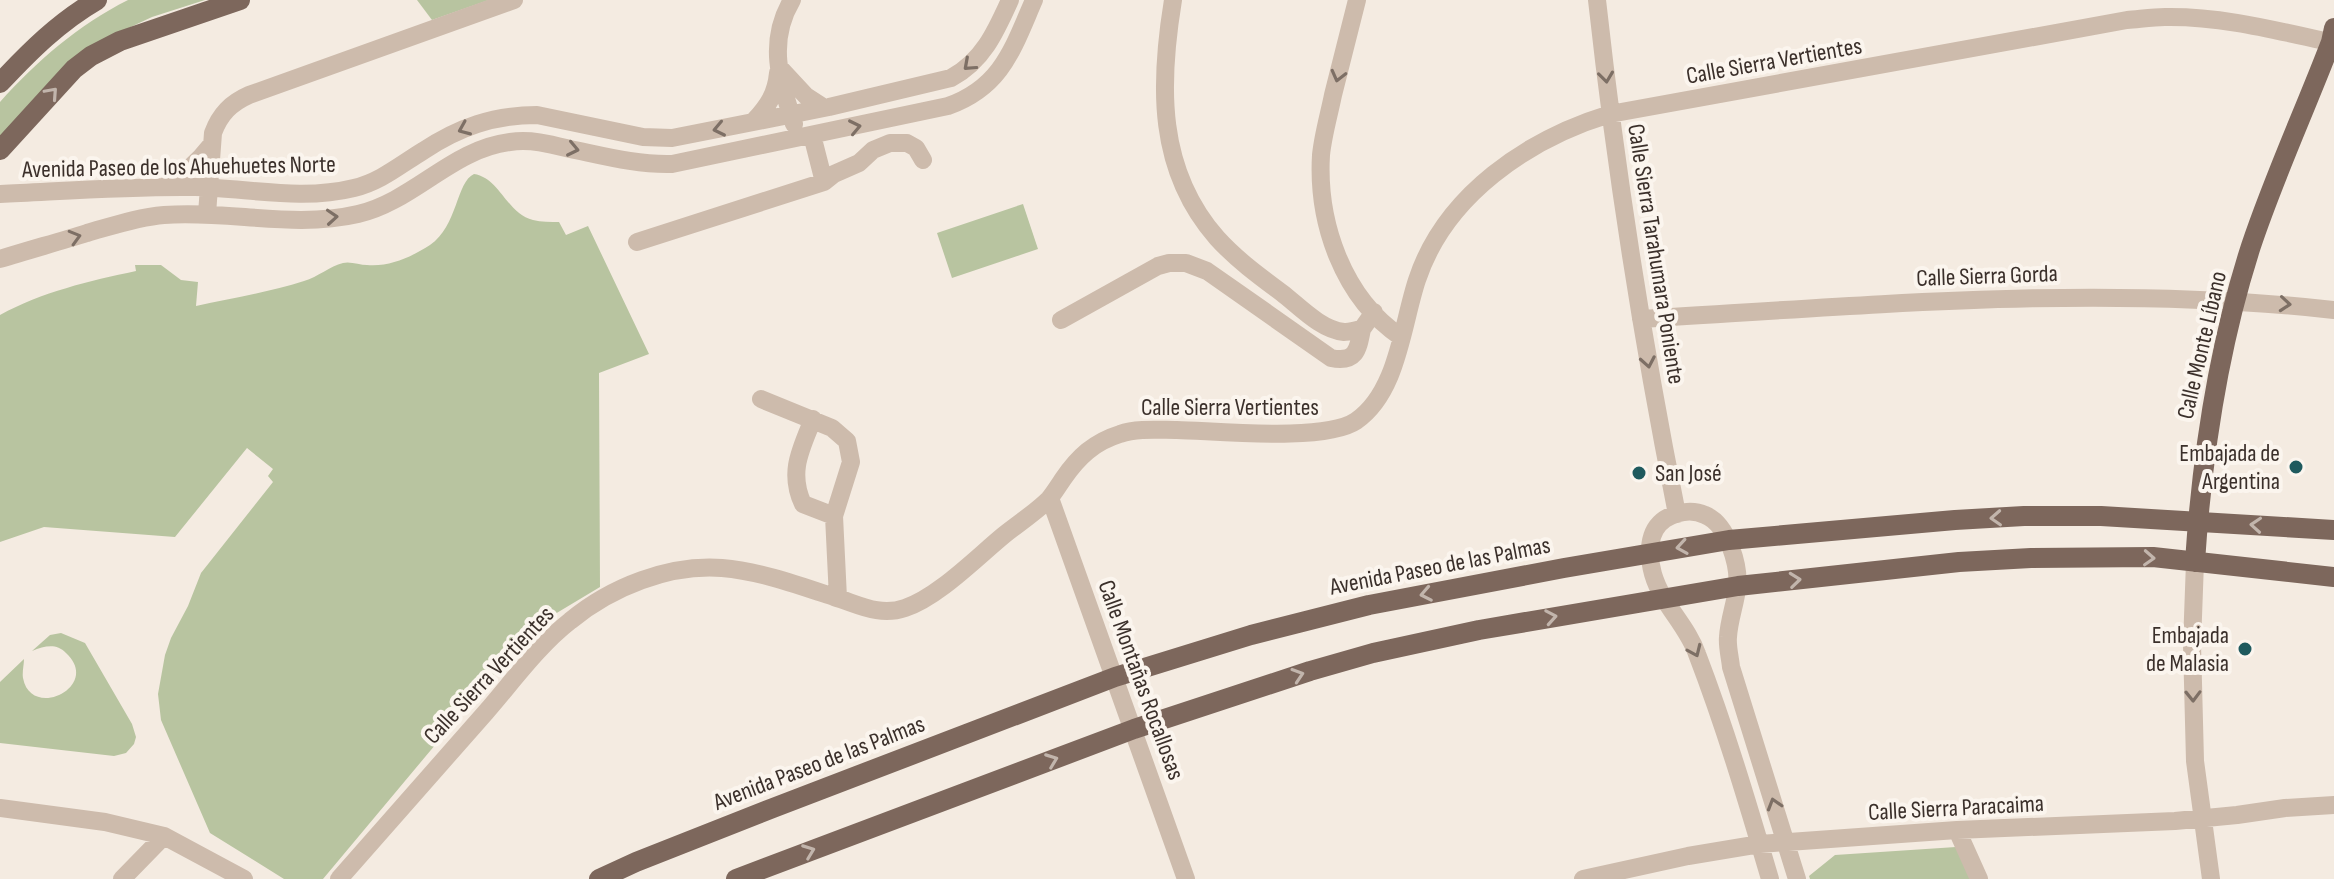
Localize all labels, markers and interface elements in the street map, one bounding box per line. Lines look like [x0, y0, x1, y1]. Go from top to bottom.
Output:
street label: Calle Sierra Vertientes [1684, 31, 1864, 91]
one-way arrow [963, 55, 978, 70]
one-way arrow [1331, 68, 1348, 82]
one-way arrow [1597, 71, 1614, 84]
one-way arrow [43, 87, 57, 102]
one-way arrow [458, 119, 473, 135]
one-way arrow [848, 119, 862, 136]
one-way arrow [713, 120, 726, 137]
street label: Calle Sierra Tarahumara Poniente [1621, 122, 1691, 386]
one-way arrow [565, 140, 579, 157]
street label: Avenida Paseo de los Ahuehuetes Norte [21, 150, 336, 184]
one-way arrow [326, 209, 339, 226]
one-way arrow [67, 230, 81, 246]
street label: Calle Sierra Gorda [1916, 259, 2058, 293]
street label: Calle Monte Líbano [2171, 268, 2233, 422]
one-way arrow [2279, 296, 2292, 313]
one-way arrow [1639, 355, 1656, 369]
street label: Calle Sierra Vertientes [1141, 393, 1319, 422]
place label: Embajada de Argentina [2179, 439, 2280, 496]
marker: Embajada de Argentina [2287, 458, 2305, 476]
place label: San José [1655, 459, 1722, 488]
marker: San José [1630, 464, 1648, 482]
one-way arrow [1989, 509, 2002, 526]
one-way arrow [2249, 517, 2262, 534]
street label: Avenida Paseo de las Palmas [1326, 530, 1553, 602]
one-way arrow [1675, 538, 1689, 555]
one-way arrow [2143, 549, 2156, 566]
one-way arrow [1789, 571, 1802, 588]
street label: Calle Montañas Rocallosas [1091, 576, 1191, 784]
one-way arrow [1420, 585, 1433, 602]
street label: Calle Sierra Vertientes [418, 600, 560, 750]
one-way arrow [1545, 609, 1558, 626]
place label: Embajada de Malasia [2146, 621, 2229, 678]
marker: Embajada de Malasia [2236, 640, 2254, 658]
one-way arrow [1686, 643, 1702, 657]
one-way arrow [1291, 668, 1305, 684]
one-way arrow [2184, 690, 2202, 703]
street label: Avenida Paseo de las Palmas [708, 709, 929, 817]
one-way arrow [1045, 753, 1059, 770]
street label: Calle Sierra Paracaima [1867, 789, 2045, 827]
one-way arrow [1767, 798, 1783, 812]
one-way arrow [801, 845, 815, 861]

